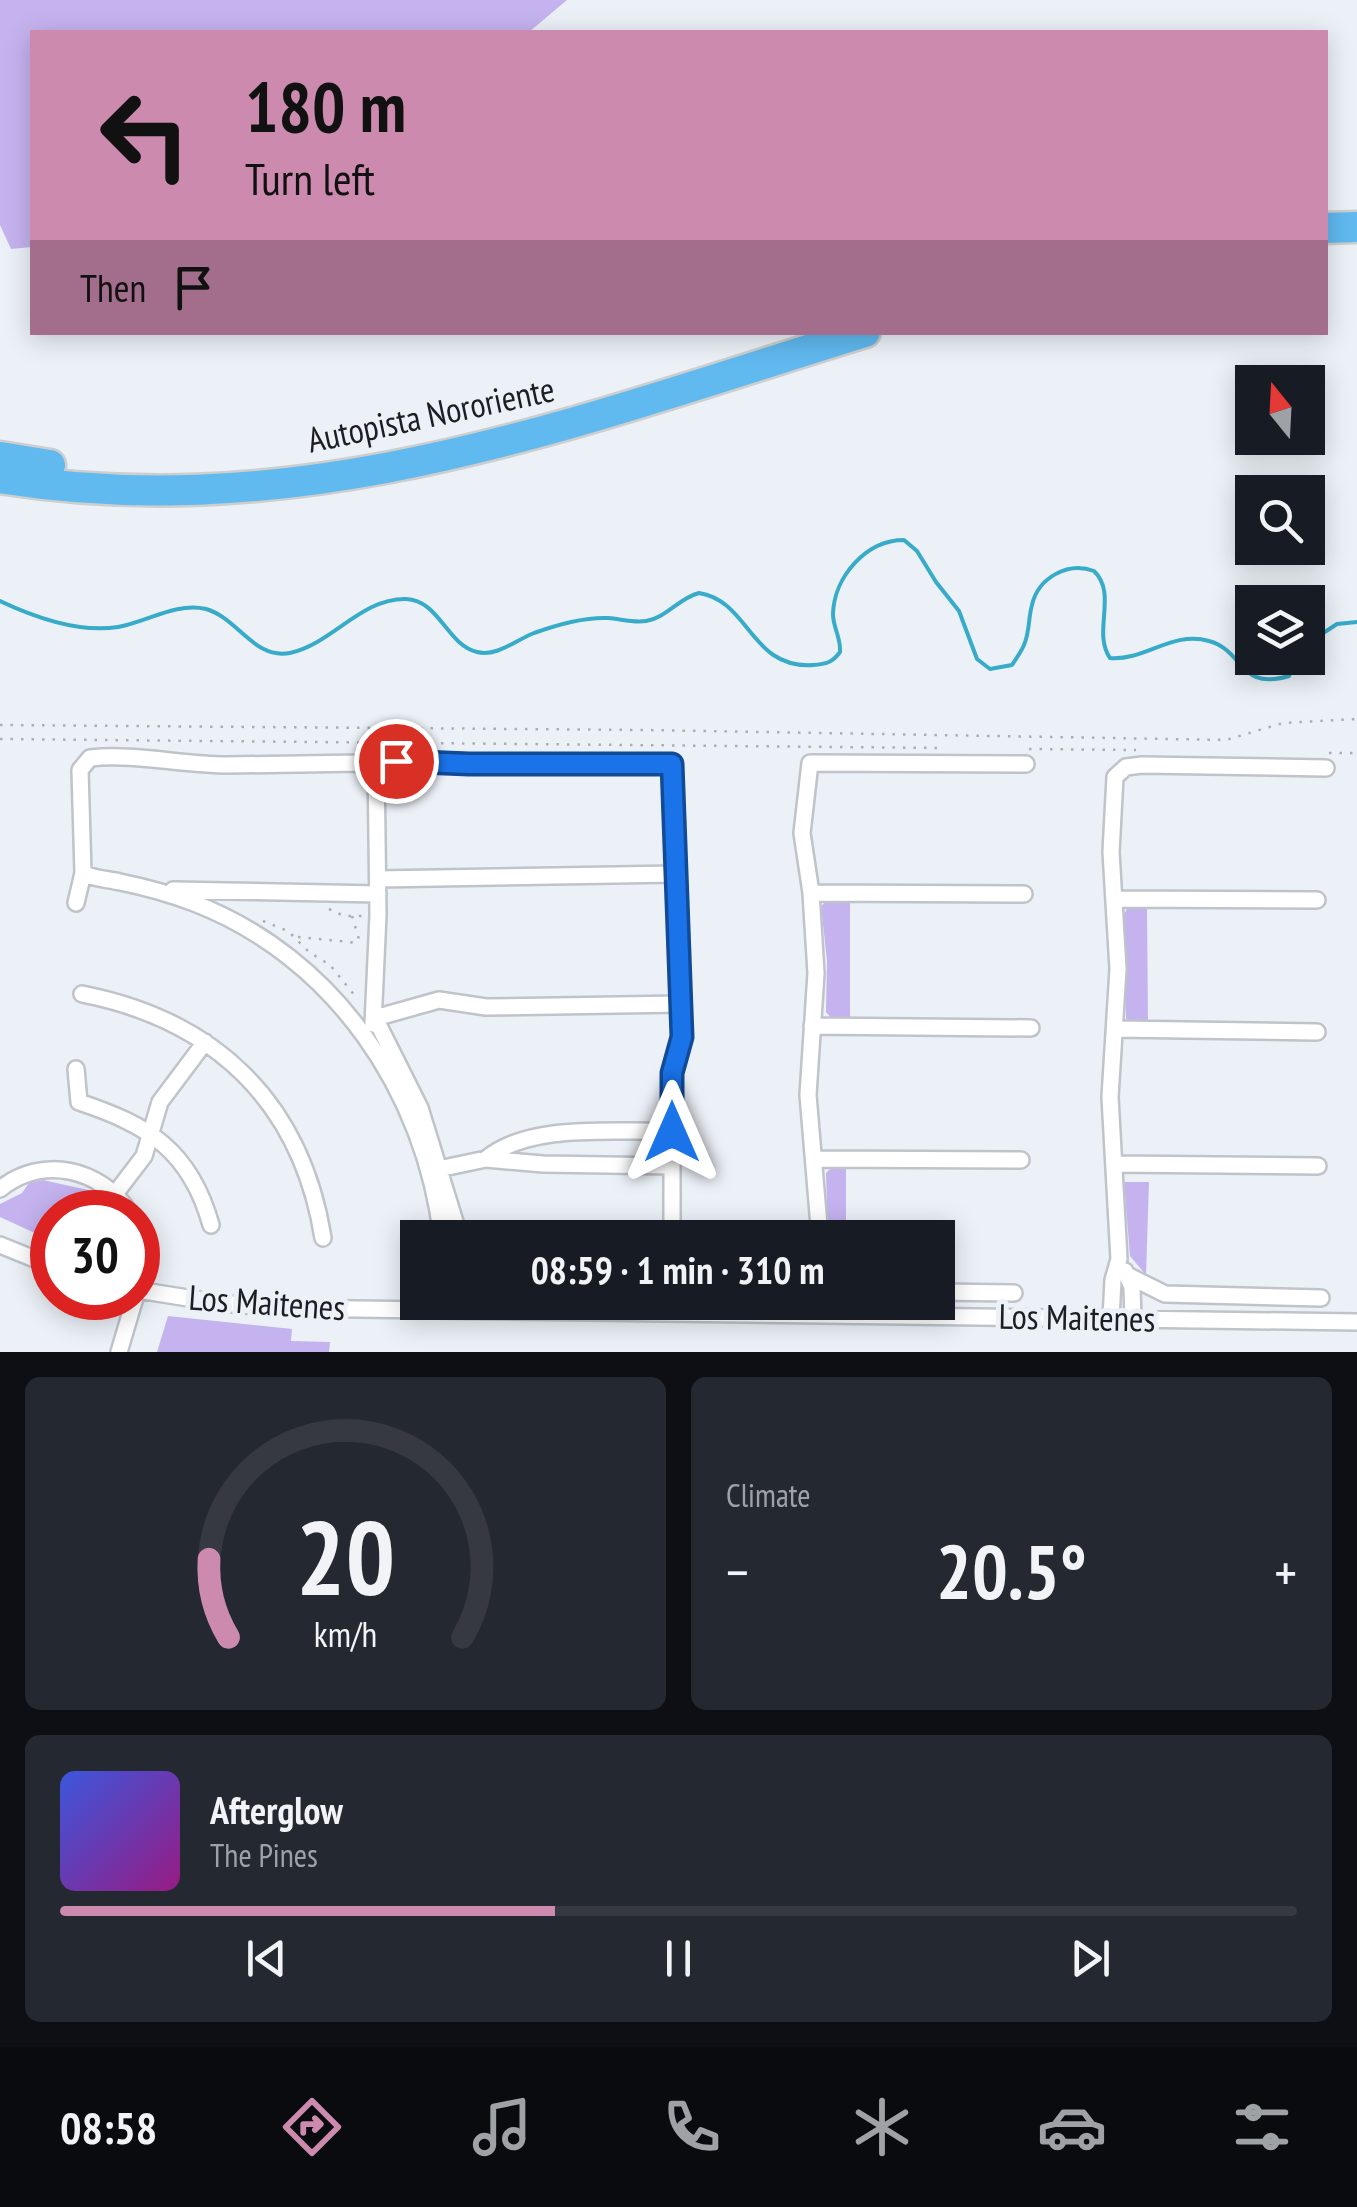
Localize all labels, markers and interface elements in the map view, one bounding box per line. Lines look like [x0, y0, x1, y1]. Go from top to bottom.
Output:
text: 180 m [245, 61, 406, 151]
icon: left [80, 70, 210, 200]
text: Turn left [245, 149, 375, 207]
icon: arrive [166, 260, 221, 315]
text: Then [80, 263, 146, 312]
street label: Autopista Nororiente [303, 365, 559, 463]
north arrow [1235, 365, 1325, 455]
map controls [1235, 365, 1325, 675]
button: search [1235, 475, 1325, 565]
button: layers [1235, 585, 1325, 675]
pin [354, 719, 439, 804]
icon: arrive [369, 734, 424, 789]
position arrow [620, 1080, 724, 1184]
speed limit sign: 30 [30, 1190, 160, 1320]
text: 08:59 · 1 min · 310 m [531, 1245, 824, 1294]
street label: Los Maitenes [187, 1274, 347, 1330]
street label: Los Maitenes [998, 1293, 1156, 1341]
text: Climate [726, 1474, 810, 1516]
text: 20 [296, 1489, 395, 1624]
text: 20.5° [936, 1523, 1087, 1620]
text: − [726, 1536, 749, 1607]
text: + [1274, 1536, 1297, 1607]
text: km/h [314, 1611, 377, 1657]
text: Afterglow [210, 1785, 343, 1834]
text: The Pines [210, 1834, 318, 1876]
icon: previous [239, 1931, 294, 1986]
icon: pause [651, 1931, 706, 1986]
icon: next [1063, 1931, 1118, 1986]
icon: directions [277, 2092, 347, 2162]
icon: music [467, 2092, 537, 2162]
icon: phone [657, 2092, 727, 2162]
icon: climate [847, 2092, 917, 2162]
icon: car [1037, 2092, 1107, 2162]
icon: filters [1227, 2092, 1297, 2162]
text: 08:58 [60, 2098, 157, 2156]

